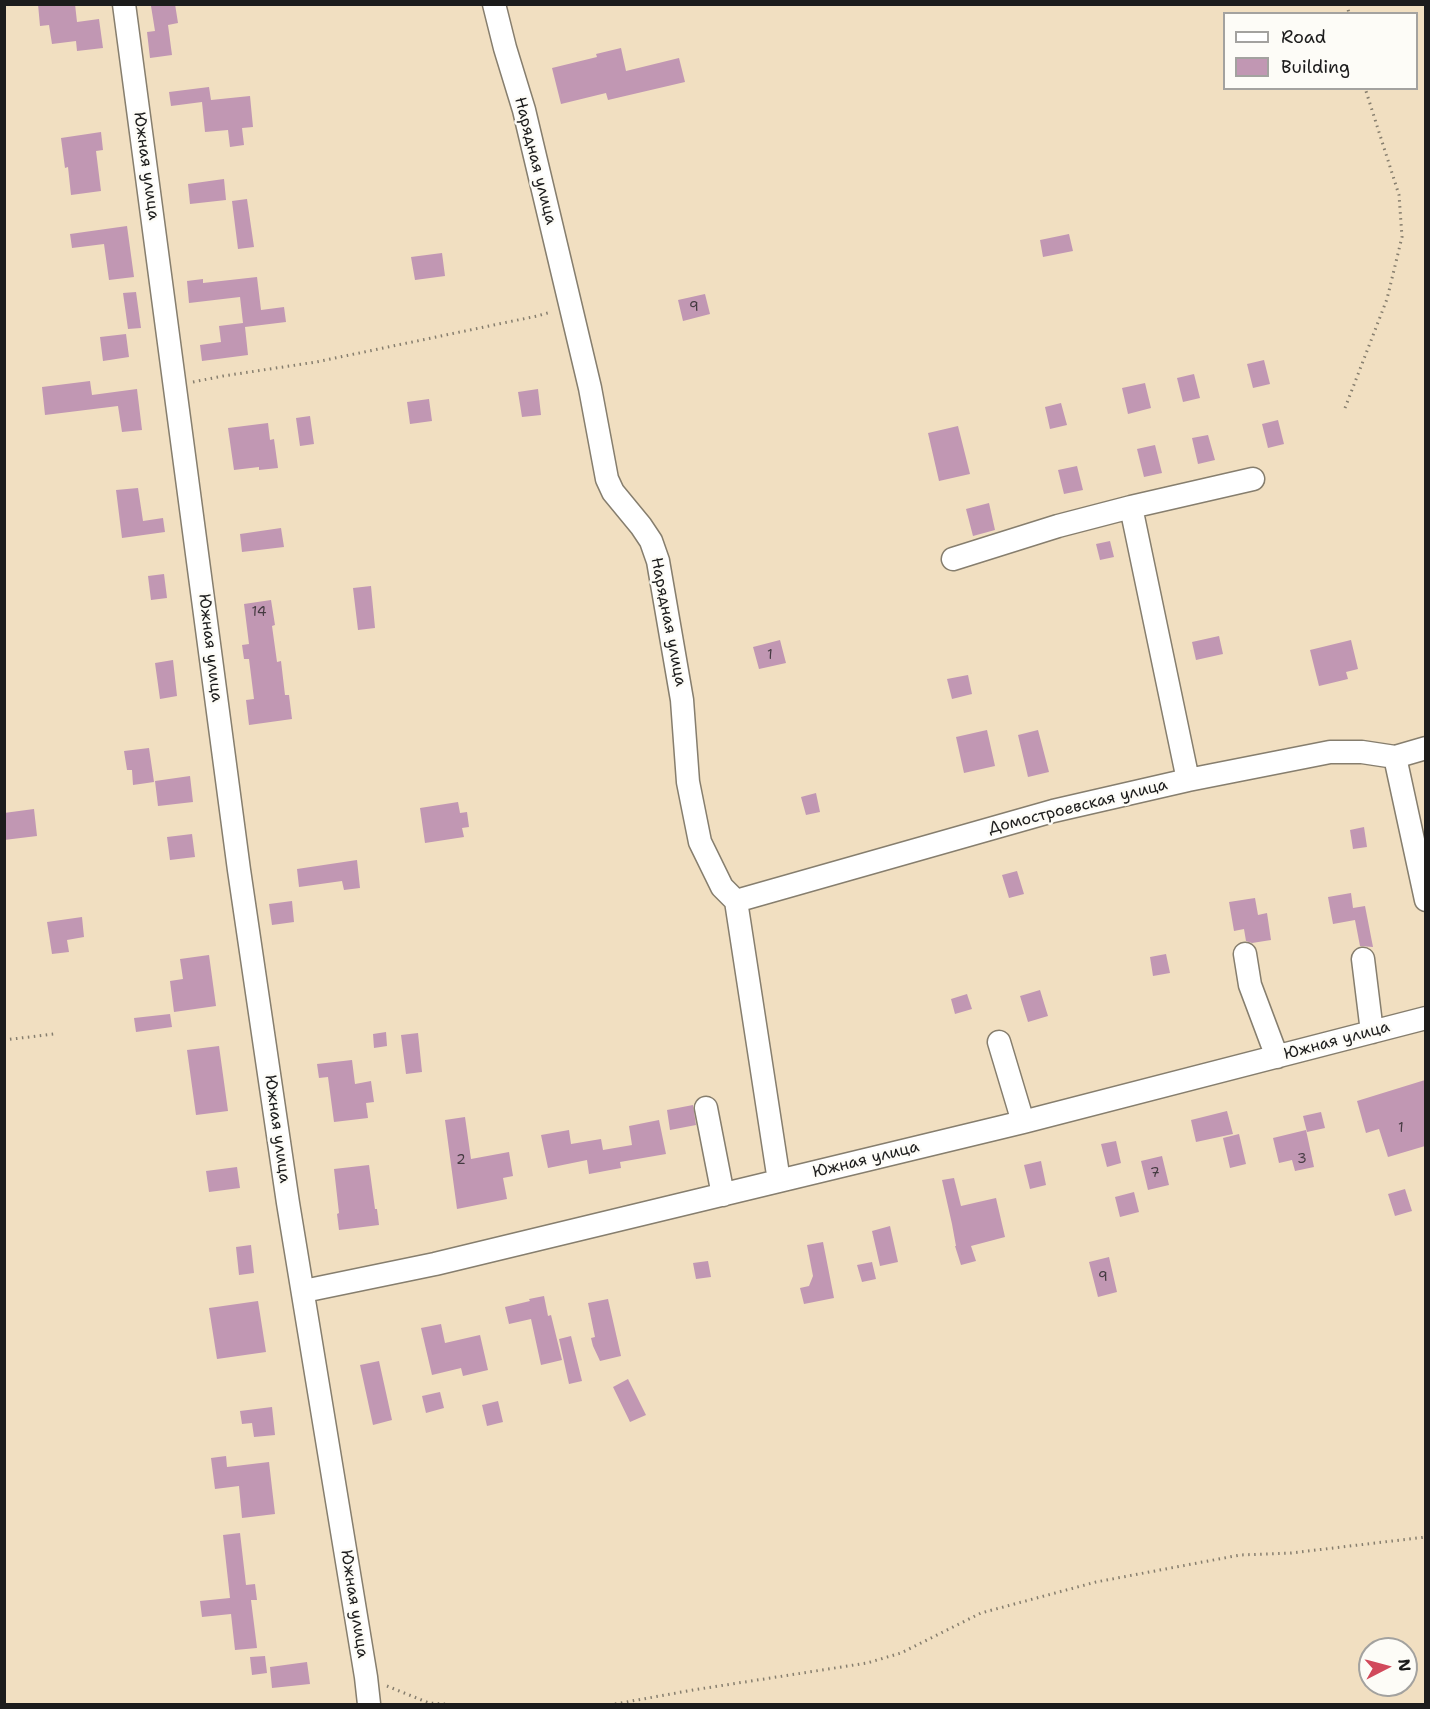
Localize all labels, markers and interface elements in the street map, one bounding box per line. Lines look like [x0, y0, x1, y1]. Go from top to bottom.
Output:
legend [1223, 12, 1418, 90]
text: Road [1281, 25, 1326, 49]
text: Building [1281, 55, 1350, 79]
street label: Нарядная улица [510, 95, 560, 227]
street label: Южная улица [129, 111, 163, 221]
house number: 9 [689, 299, 699, 315]
street label: Нарядная улица [646, 556, 690, 688]
street label: Южная улица [194, 593, 226, 703]
house number: 14 [251, 604, 267, 620]
house number: 1 [767, 647, 773, 663]
street label: Домостроевская улица [986, 775, 1170, 839]
street label: Южная улица [1282, 1018, 1392, 1064]
street label: Южная улица [260, 1074, 294, 1184]
house number: 1 [1398, 1120, 1404, 1136]
street label: Южная улица [811, 1138, 921, 1182]
house number: 3 [1297, 1151, 1307, 1167]
house number: 2 [456, 1152, 466, 1168]
house number: 7 [1150, 1165, 1160, 1181]
house number: 9 [1098, 1269, 1108, 1285]
street label: Южная улица [336, 1549, 372, 1659]
north arrow [1358, 1637, 1418, 1697]
text: N [1393, 1658, 1416, 1673]

